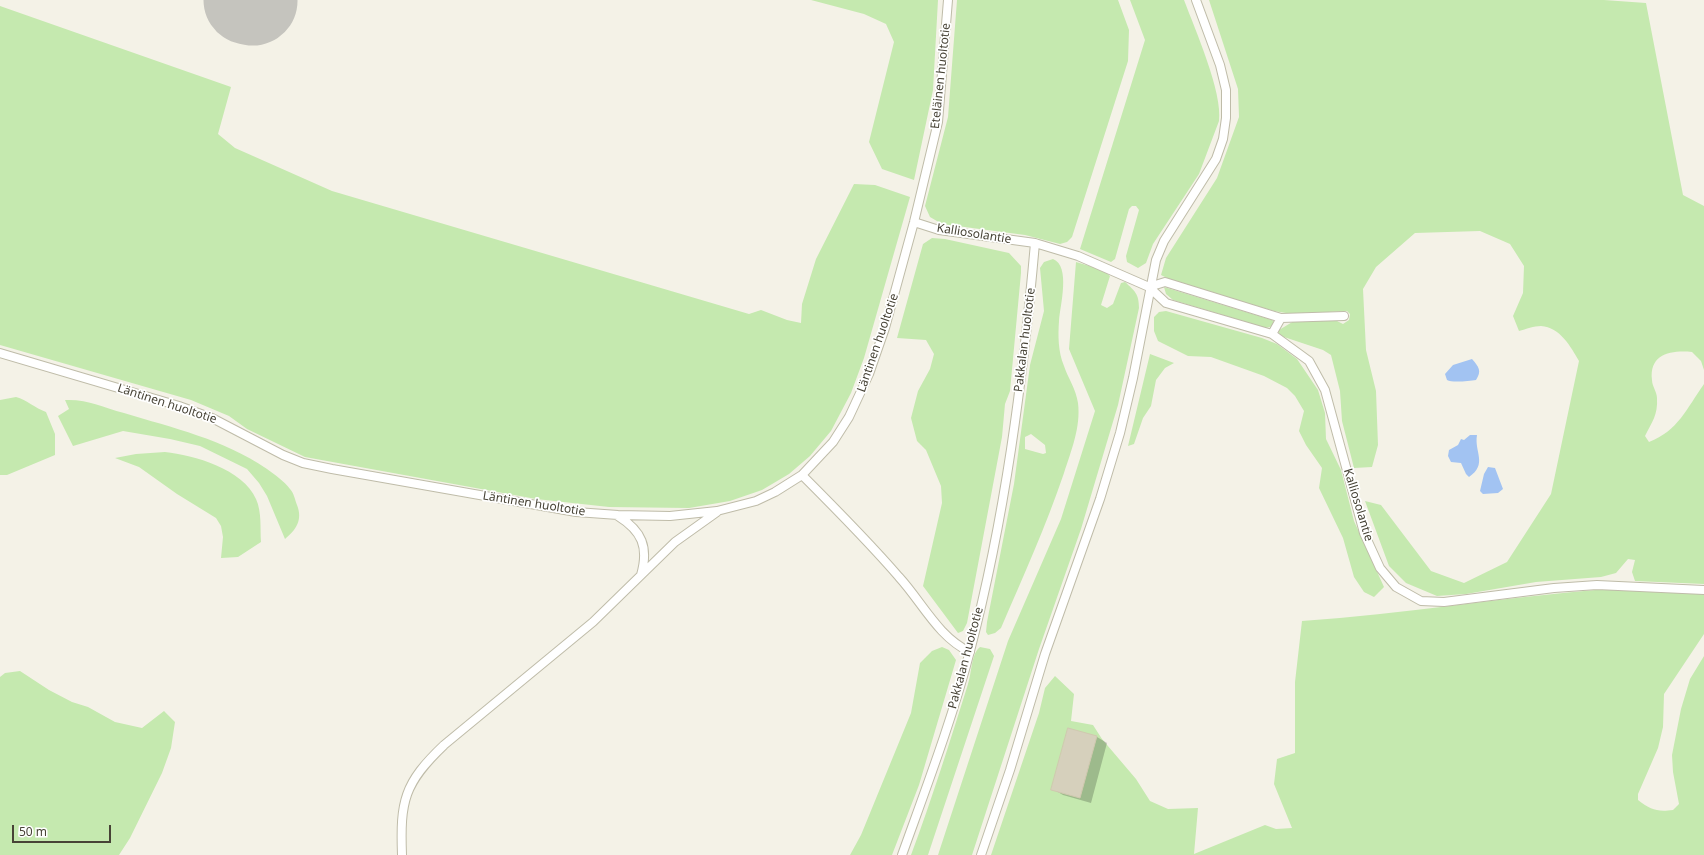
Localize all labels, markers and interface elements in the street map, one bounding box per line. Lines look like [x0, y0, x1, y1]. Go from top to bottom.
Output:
street label: Eteläinen huoltotie [928, 22, 954, 130]
street label: Kalliosolantie [936, 221, 1012, 247]
street label: Pakkalan huoltotie [1011, 287, 1039, 393]
street label: Läntinen huoltotie [854, 292, 902, 394]
street label: Läntinen huoltotie [116, 381, 218, 427]
street label: Kalliosolantie [1340, 467, 1376, 543]
street label: Läntinen huoltotie [482, 489, 586, 519]
street label: Pakkalan huoltotie [945, 605, 987, 711]
scale bar [14, 817, 113, 843]
text: 50 m [19, 823, 47, 840]

